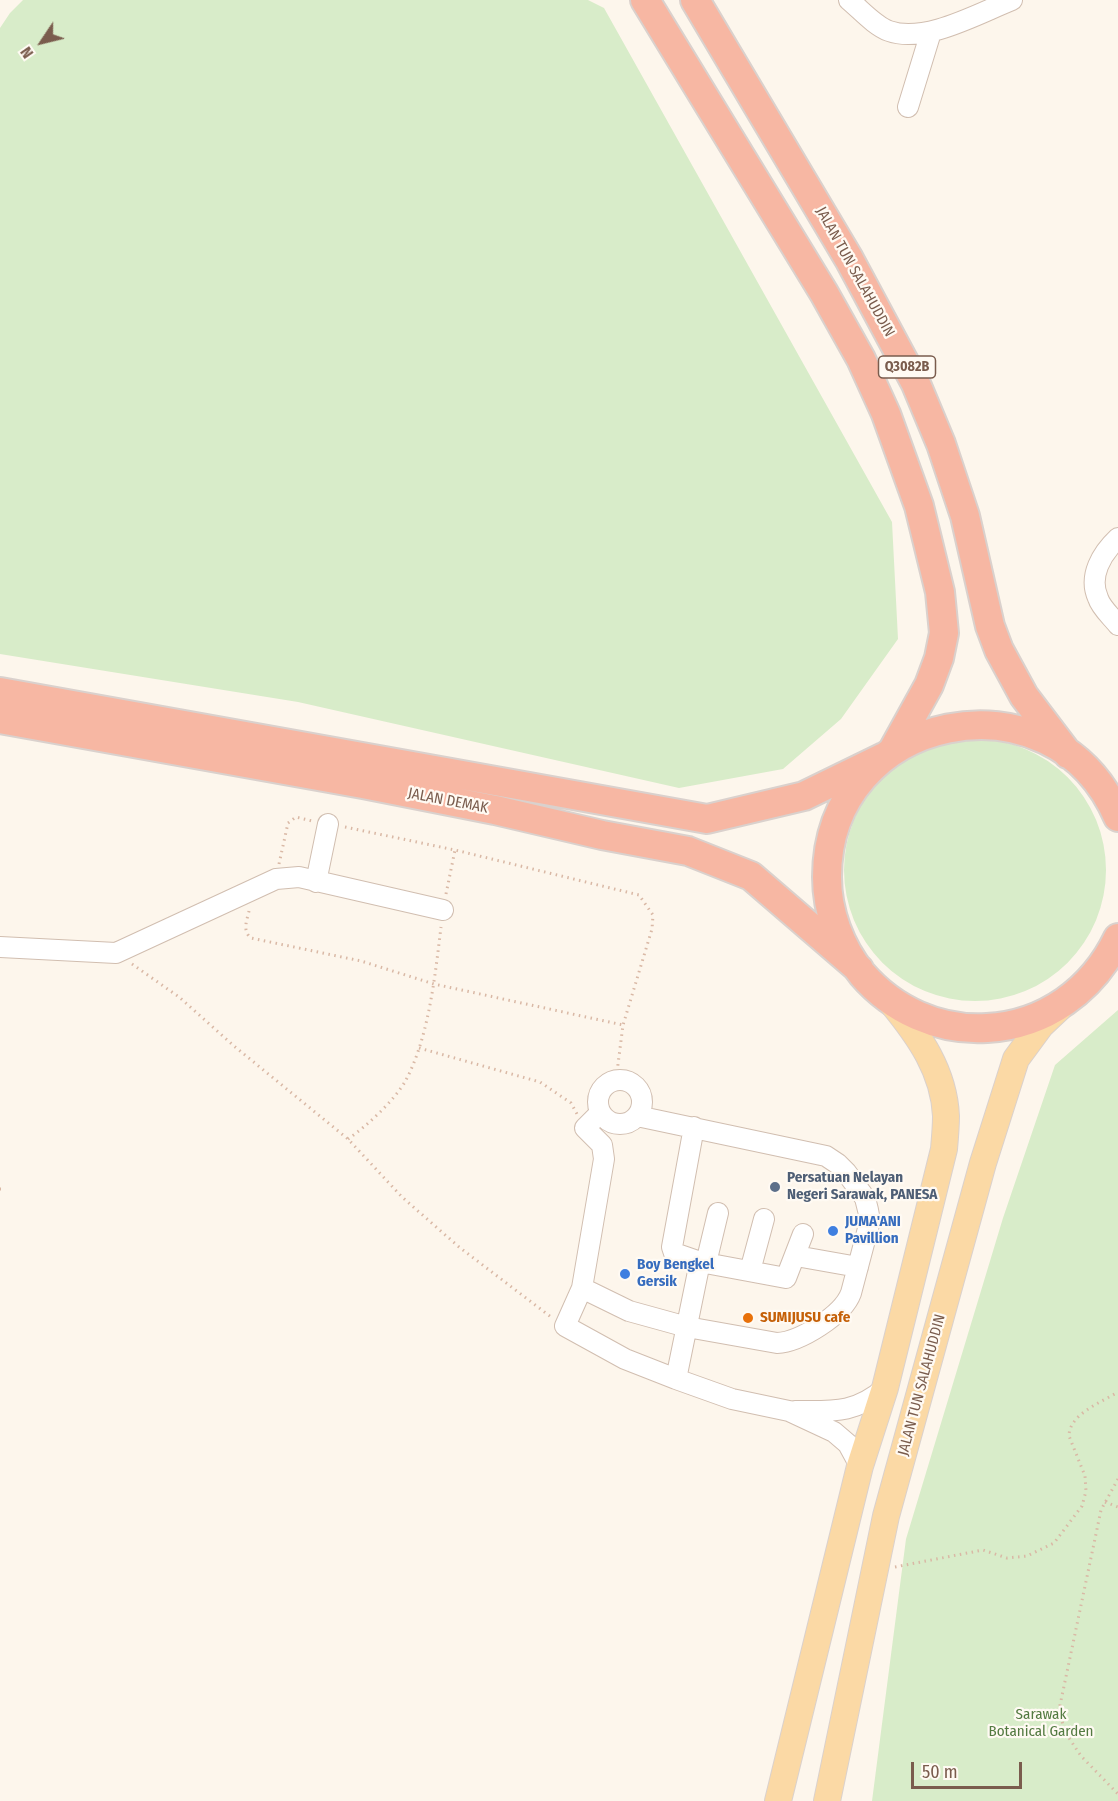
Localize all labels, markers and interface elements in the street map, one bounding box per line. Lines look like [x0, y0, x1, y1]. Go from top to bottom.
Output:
north arrow [12, 12, 72, 72]
text: N [16, 43, 37, 62]
street label: JALAN TUN SALAHUDDIN [812, 204, 898, 340]
road number: Q3082B [878, 356, 936, 378]
street label: JALAN DEMAK [406, 784, 490, 818]
place label: Persatuan Nelayan Negeri Sarawak, PANESA [787, 1169, 937, 1204]
marker: Persatuan Nelayan Negeri Sarawak, PANESA [768, 1180, 782, 1194]
place label: JUMA'ANI Pavillion [845, 1213, 901, 1248]
marker: JUMA'ANI Pavillion [826, 1224, 840, 1238]
place label: Boy Bengkel Gersik [637, 1256, 714, 1291]
marker: Boy Bengkel Gersik [618, 1267, 632, 1281]
place label: SUMIJUSU cafe [760, 1309, 850, 1327]
marker: SUMIJUSU cafe [741, 1311, 755, 1325]
street label: JALAN TUN SALAHUDDIN [894, 1312, 950, 1458]
park label: Sarawak Botanical Garden [989, 1706, 1093, 1741]
scale bar [914, 1750, 1025, 1788]
text: 50 m [922, 1761, 958, 1783]

